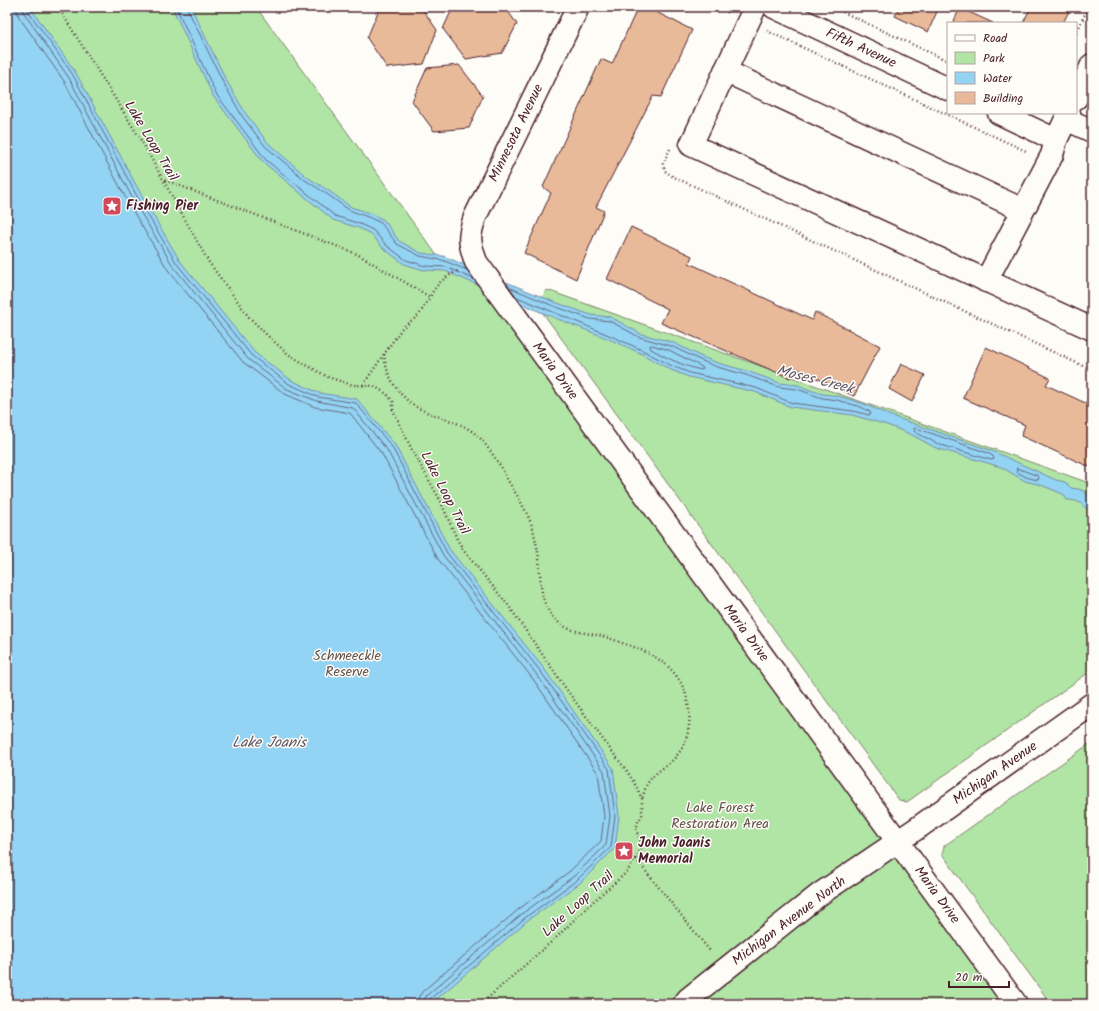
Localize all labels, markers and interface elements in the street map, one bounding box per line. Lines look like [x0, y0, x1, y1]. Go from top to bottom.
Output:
street label: Fifth Avenue [822, 22, 901, 74]
legend [947, 22, 1077, 114]
text: Road [983, 29, 1008, 48]
text: Park [983, 49, 1005, 68]
text: Water [983, 69, 1013, 88]
street label: Minnesota Avenue [483, 80, 550, 186]
text: Building [983, 89, 1023, 108]
street label: Lake Loop Trail [118, 96, 184, 186]
place icon: Fishing Pier [101, 195, 123, 217]
place label: Fishing Pier [126, 195, 199, 217]
street label: Maria Drive [526, 337, 584, 405]
water label: Moses Creek [774, 359, 858, 402]
street label: Lake Loop Trail [415, 448, 476, 539]
street label: Maria Drive [717, 599, 775, 667]
park label: Schmeeckle Reserve [313, 645, 381, 683]
water label: Lake Joanis [232, 731, 308, 755]
street label: Michigan Avenue [948, 735, 1042, 810]
park label: Lake Forest Restoration Area [671, 797, 769, 835]
place label: John Joanis Memorial [638, 832, 711, 870]
place icon: John Joanis Memorial [613, 840, 635, 862]
street label: Maria Drive [908, 861, 966, 929]
street label: Lake Loop Trail [537, 865, 620, 943]
street label: Michigan Avenue North [727, 871, 851, 971]
scale bar [949, 963, 1009, 989]
text: 20 m [955, 968, 983, 987]

